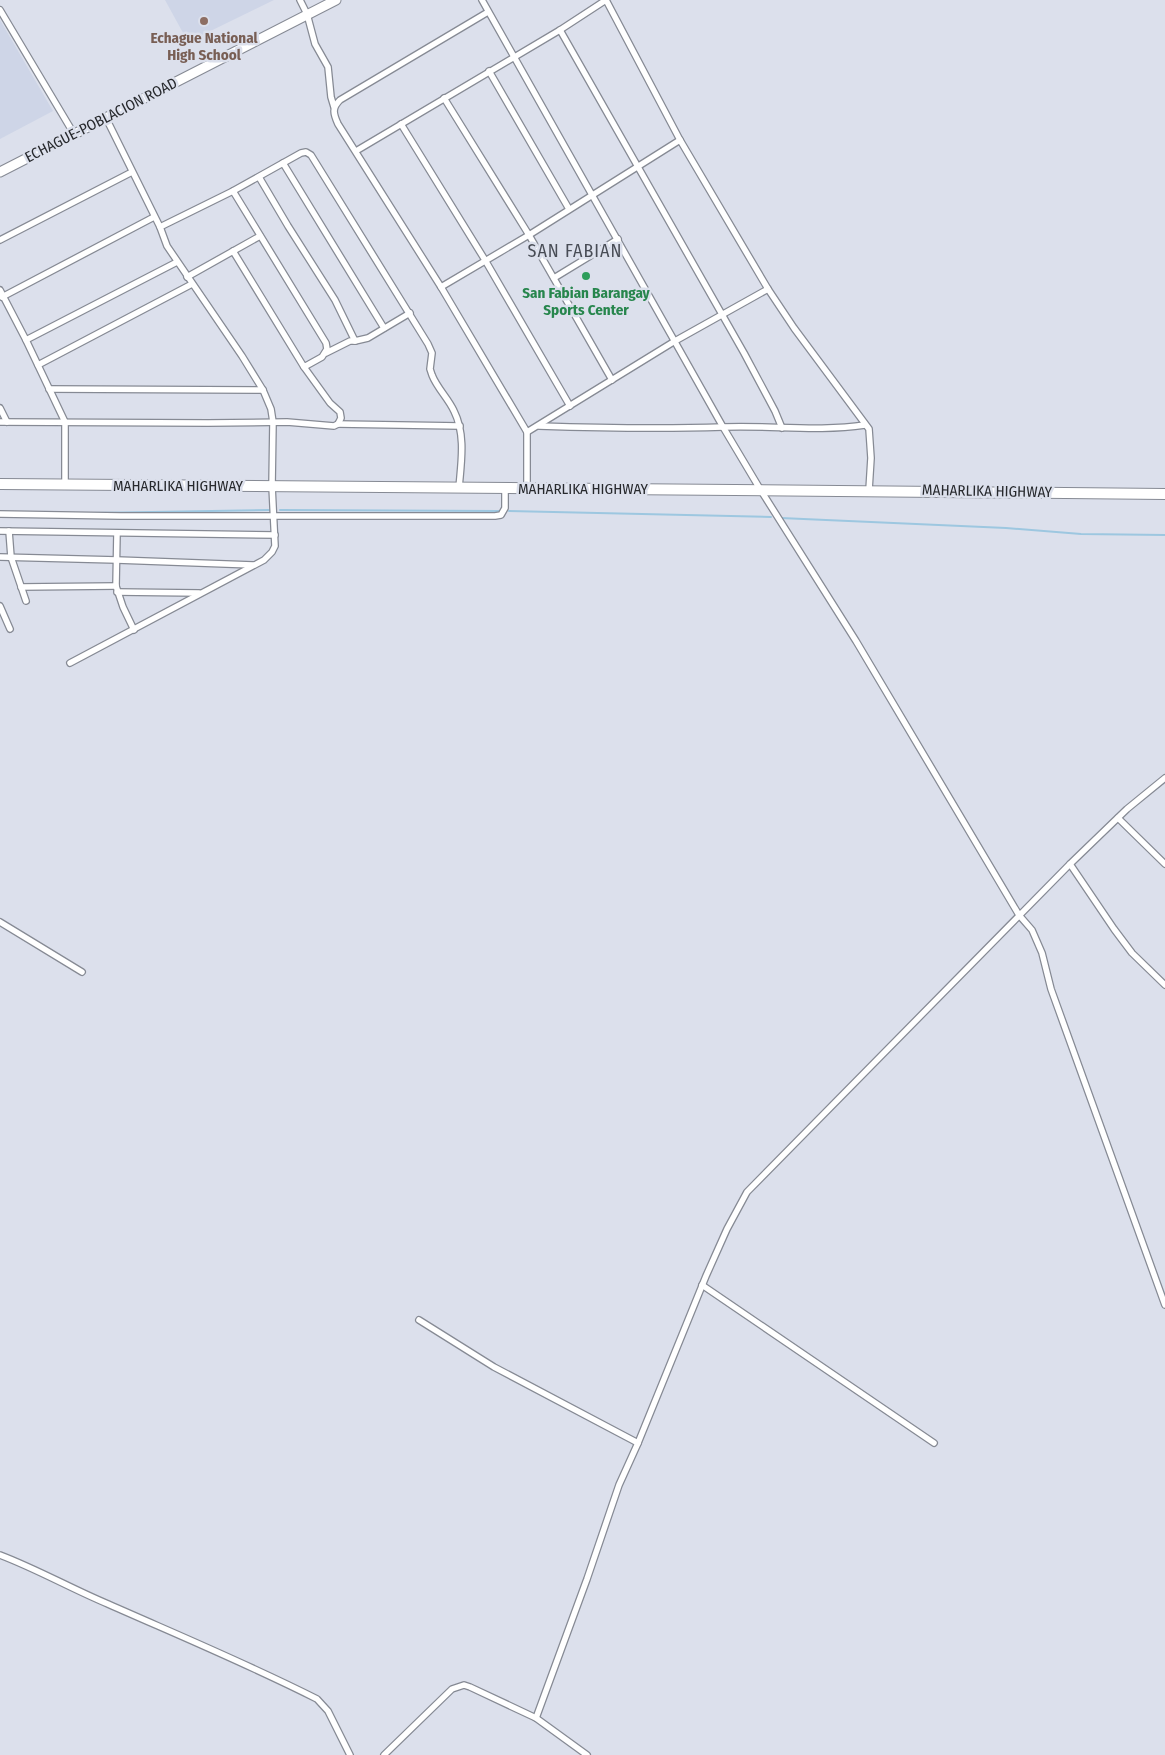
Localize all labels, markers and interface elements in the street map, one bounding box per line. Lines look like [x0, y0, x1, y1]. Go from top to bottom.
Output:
marker: Echague National High School [198, 15, 210, 27]
place label: Echague National High School [150, 29, 259, 64]
street label: ECHAGUE-POBLACION ROAD [22, 74, 180, 166]
district label: SAN FABIAN [528, 240, 622, 262]
marker: San Fabian Barangay Sports Center [580, 270, 592, 282]
place label: San Fabian Barangay Sports Center [522, 284, 651, 319]
street label: MAHARLIKA HIGHWAY [113, 477, 244, 495]
street label: MAHARLIKA HIGHWAY [518, 480, 649, 498]
street label: MAHARLIKA HIGHWAY [922, 481, 1053, 501]

